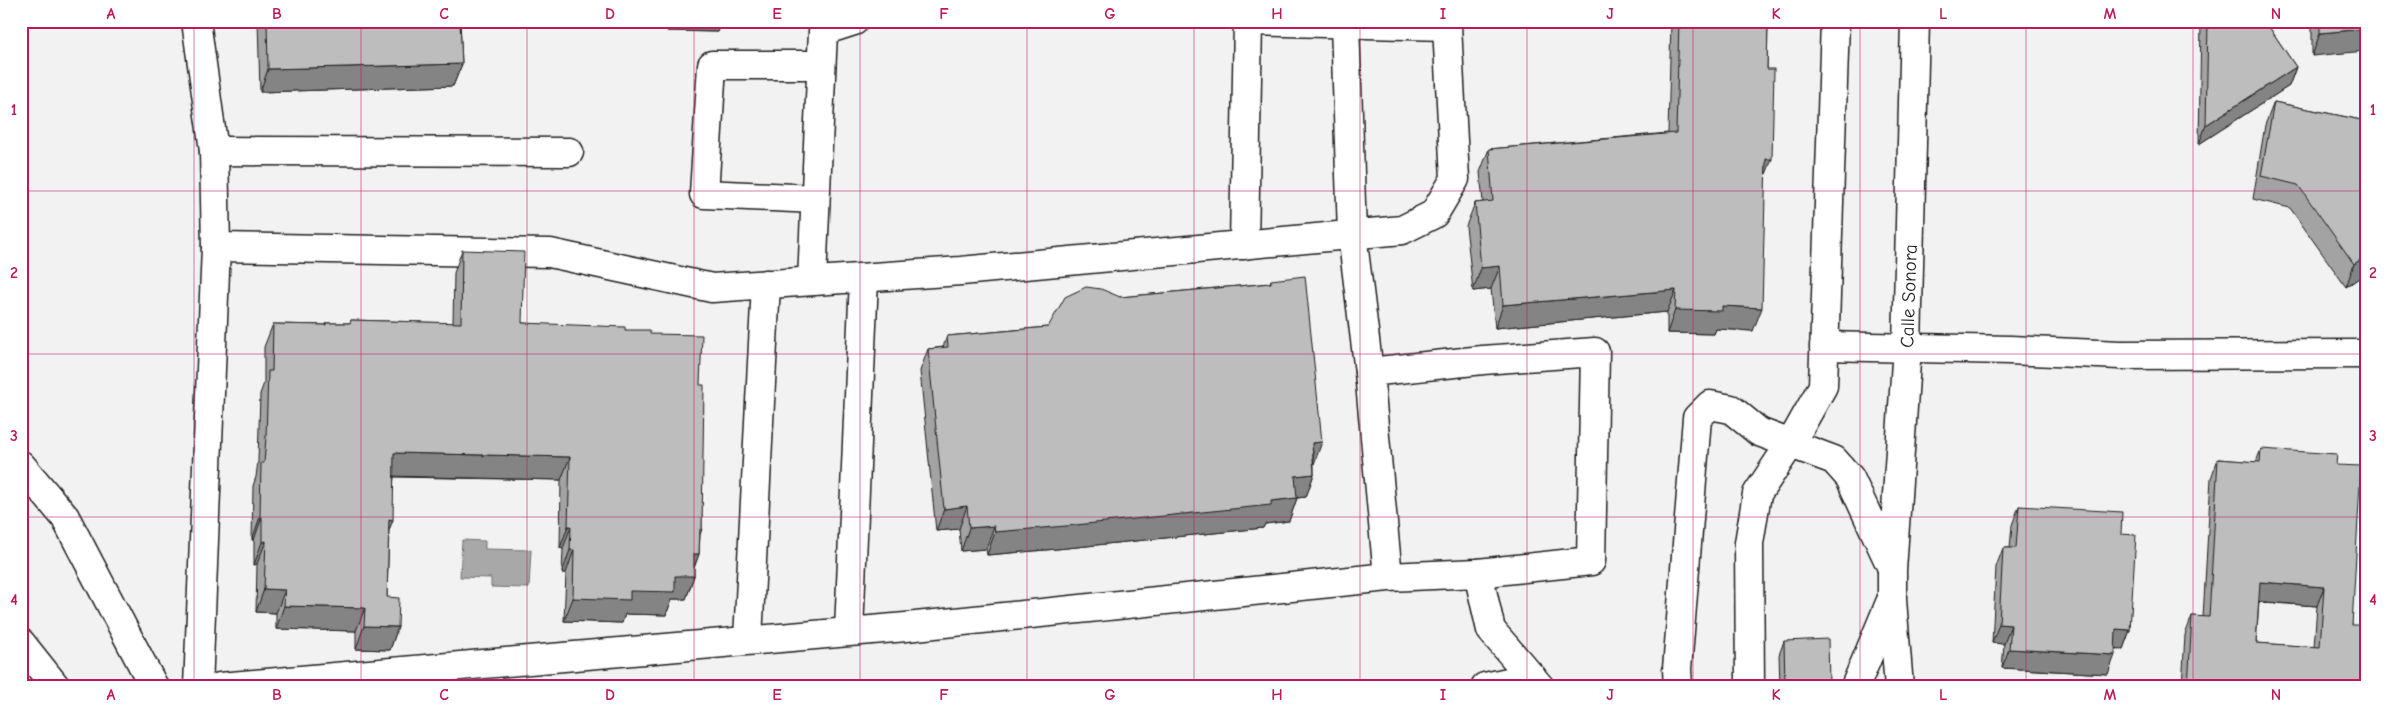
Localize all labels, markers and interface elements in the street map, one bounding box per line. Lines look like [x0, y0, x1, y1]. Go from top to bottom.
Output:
text: A [107, 5, 116, 23]
text: B [272, 5, 282, 23]
text: C [439, 5, 449, 23]
text: D [605, 5, 615, 23]
text: E [772, 5, 782, 23]
text: F [939, 5, 949, 23]
text: G [1104, 5, 1116, 23]
text: H [1271, 5, 1283, 23]
text: I [1440, 5, 1446, 23]
text: J [1606, 5, 1614, 23]
text: K [1771, 5, 1781, 23]
text: L [1939, 5, 1947, 23]
text: M [2104, 5, 2117, 23]
text: N [2271, 5, 2281, 23]
text: 1 [11, 101, 17, 119]
text: 1 [2370, 101, 2376, 119]
street label: Calle Sonora [1896, 244, 1922, 348]
text: 2 [10, 264, 18, 282]
text: 2 [2369, 264, 2377, 282]
text: 3 [10, 427, 18, 445]
text: 3 [2369, 427, 2377, 445]
text: 4 [10, 591, 18, 609]
text: 4 [2369, 591, 2377, 609]
text: A [107, 686, 116, 704]
text: B [272, 686, 282, 704]
text: C [439, 686, 449, 704]
text: D [605, 686, 615, 704]
text: E [772, 686, 782, 704]
text: F [939, 686, 949, 704]
text: G [1104, 686, 1116, 704]
text: H [1271, 686, 1283, 704]
text: I [1440, 686, 1446, 704]
text: J [1606, 686, 1614, 704]
text: K [1771, 686, 1781, 704]
text: L [1939, 686, 1947, 704]
text: M [2104, 686, 2117, 704]
text: N [2271, 686, 2281, 704]

